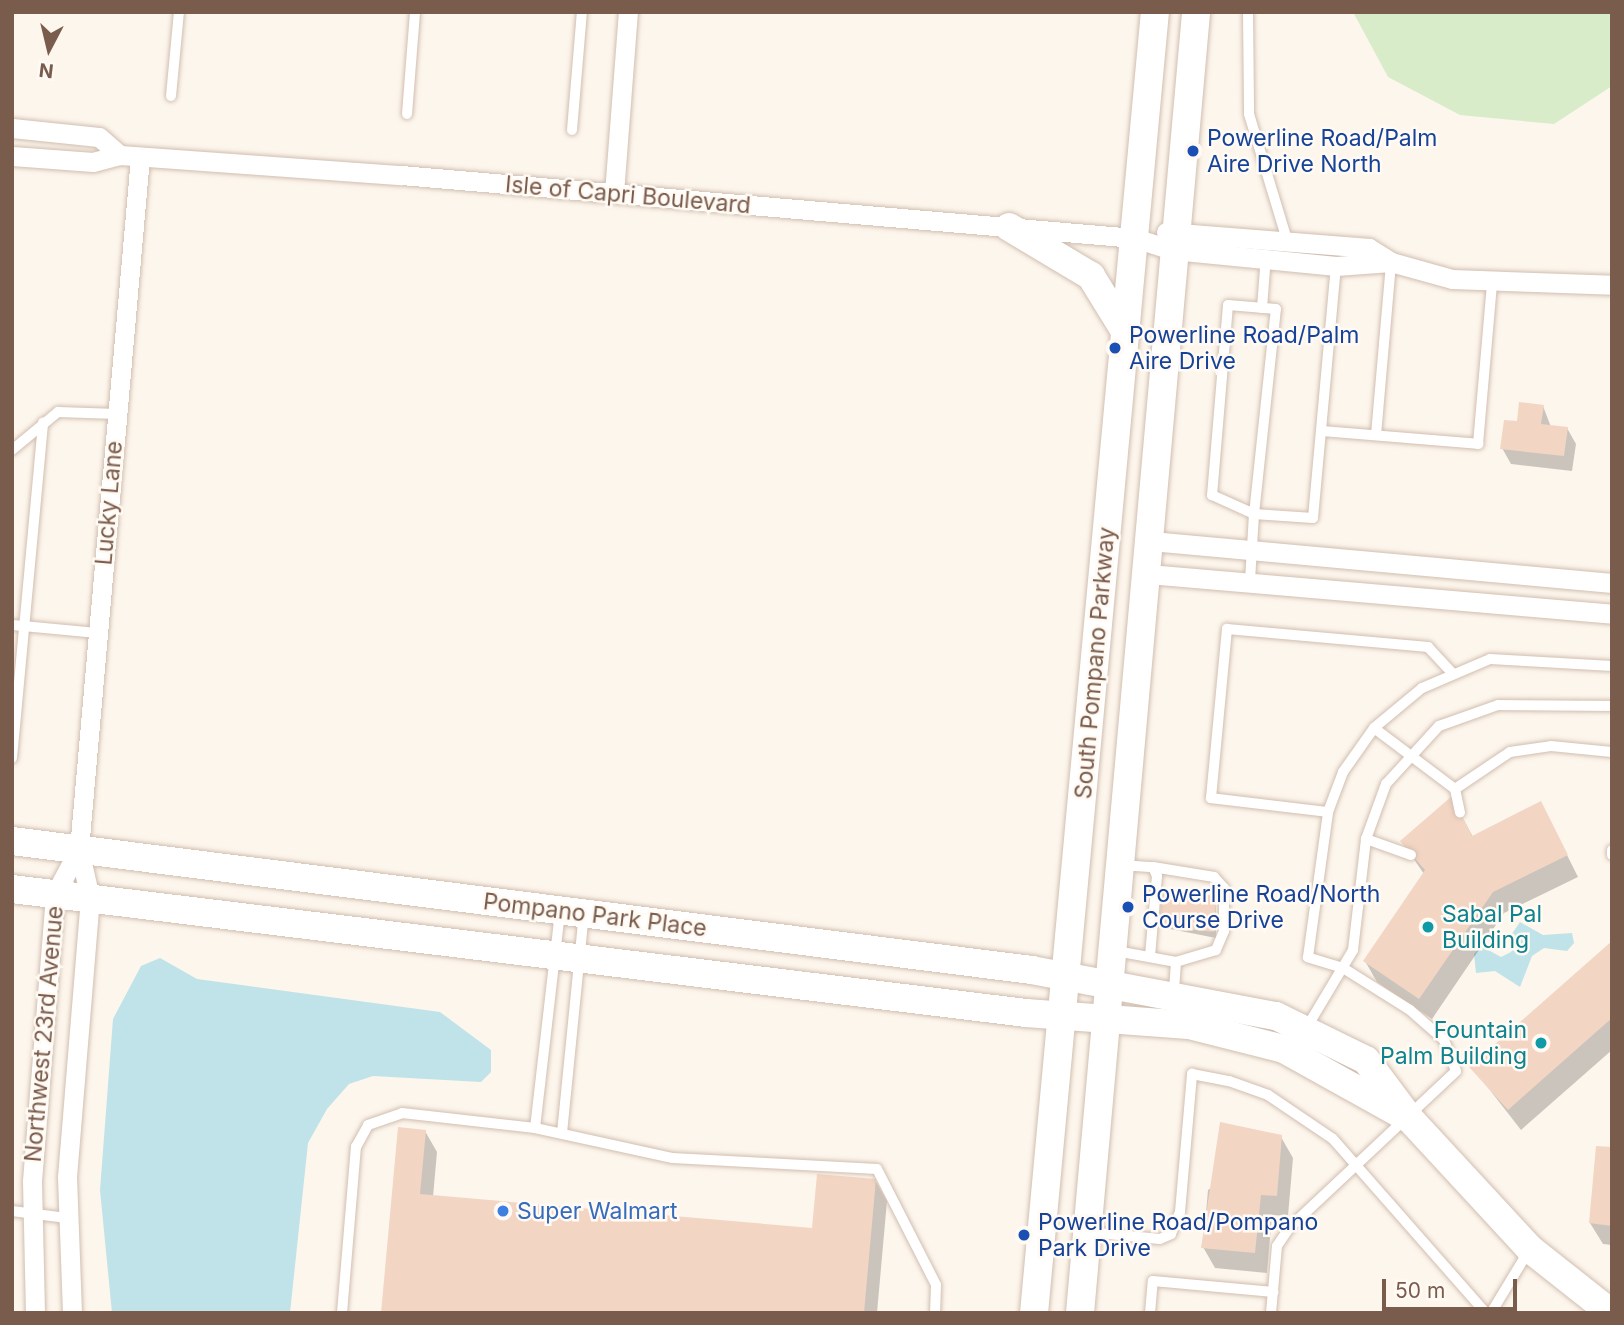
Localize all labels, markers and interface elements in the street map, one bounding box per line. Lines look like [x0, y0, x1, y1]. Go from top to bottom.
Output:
north arrow [14, 14, 84, 84]
text: N [38, 58, 55, 83]
place label: Powerline Road/Palm Aire Drive North [1207, 124, 1437, 178]
marker: Powerline Road/Palm Aire Drive North [1185, 143, 1201, 159]
street label: Isle of Capri Boulevard [504, 171, 752, 219]
place label: Powerline Road/Palm Aire Drive [1129, 321, 1359, 375]
marker: Powerline Road/Palm Aire Drive [1107, 340, 1123, 356]
street label: Lucky Lane [90, 440, 128, 566]
street label: South Pompano Parkway [1069, 526, 1121, 800]
place label: Powerline Road/North Course Drive [1142, 880, 1380, 934]
street label: Pompano Park Place [482, 888, 708, 942]
marker: Powerline Road/North Course Drive [1120, 899, 1136, 915]
place label: Sabal Pal Building [1442, 900, 1542, 954]
street label: Northwest 23rd Avenue [19, 905, 69, 1163]
marker: Sabal Pal Building [1420, 919, 1436, 935]
place label: Fountain Palm Building [1380, 1016, 1527, 1070]
marker: Fountain Palm Building [1533, 1035, 1549, 1051]
place label: Super Walmart [517, 1197, 678, 1225]
marker: Super Walmart [495, 1203, 511, 1219]
place label: Powerline Road/Pompano Park Drive [1038, 1208, 1318, 1262]
marker: Powerline Road/Pompano Park Drive [1016, 1227, 1032, 1243]
scale bar [1386, 1266, 1521, 1310]
text: 50 m [1395, 1278, 1445, 1303]

